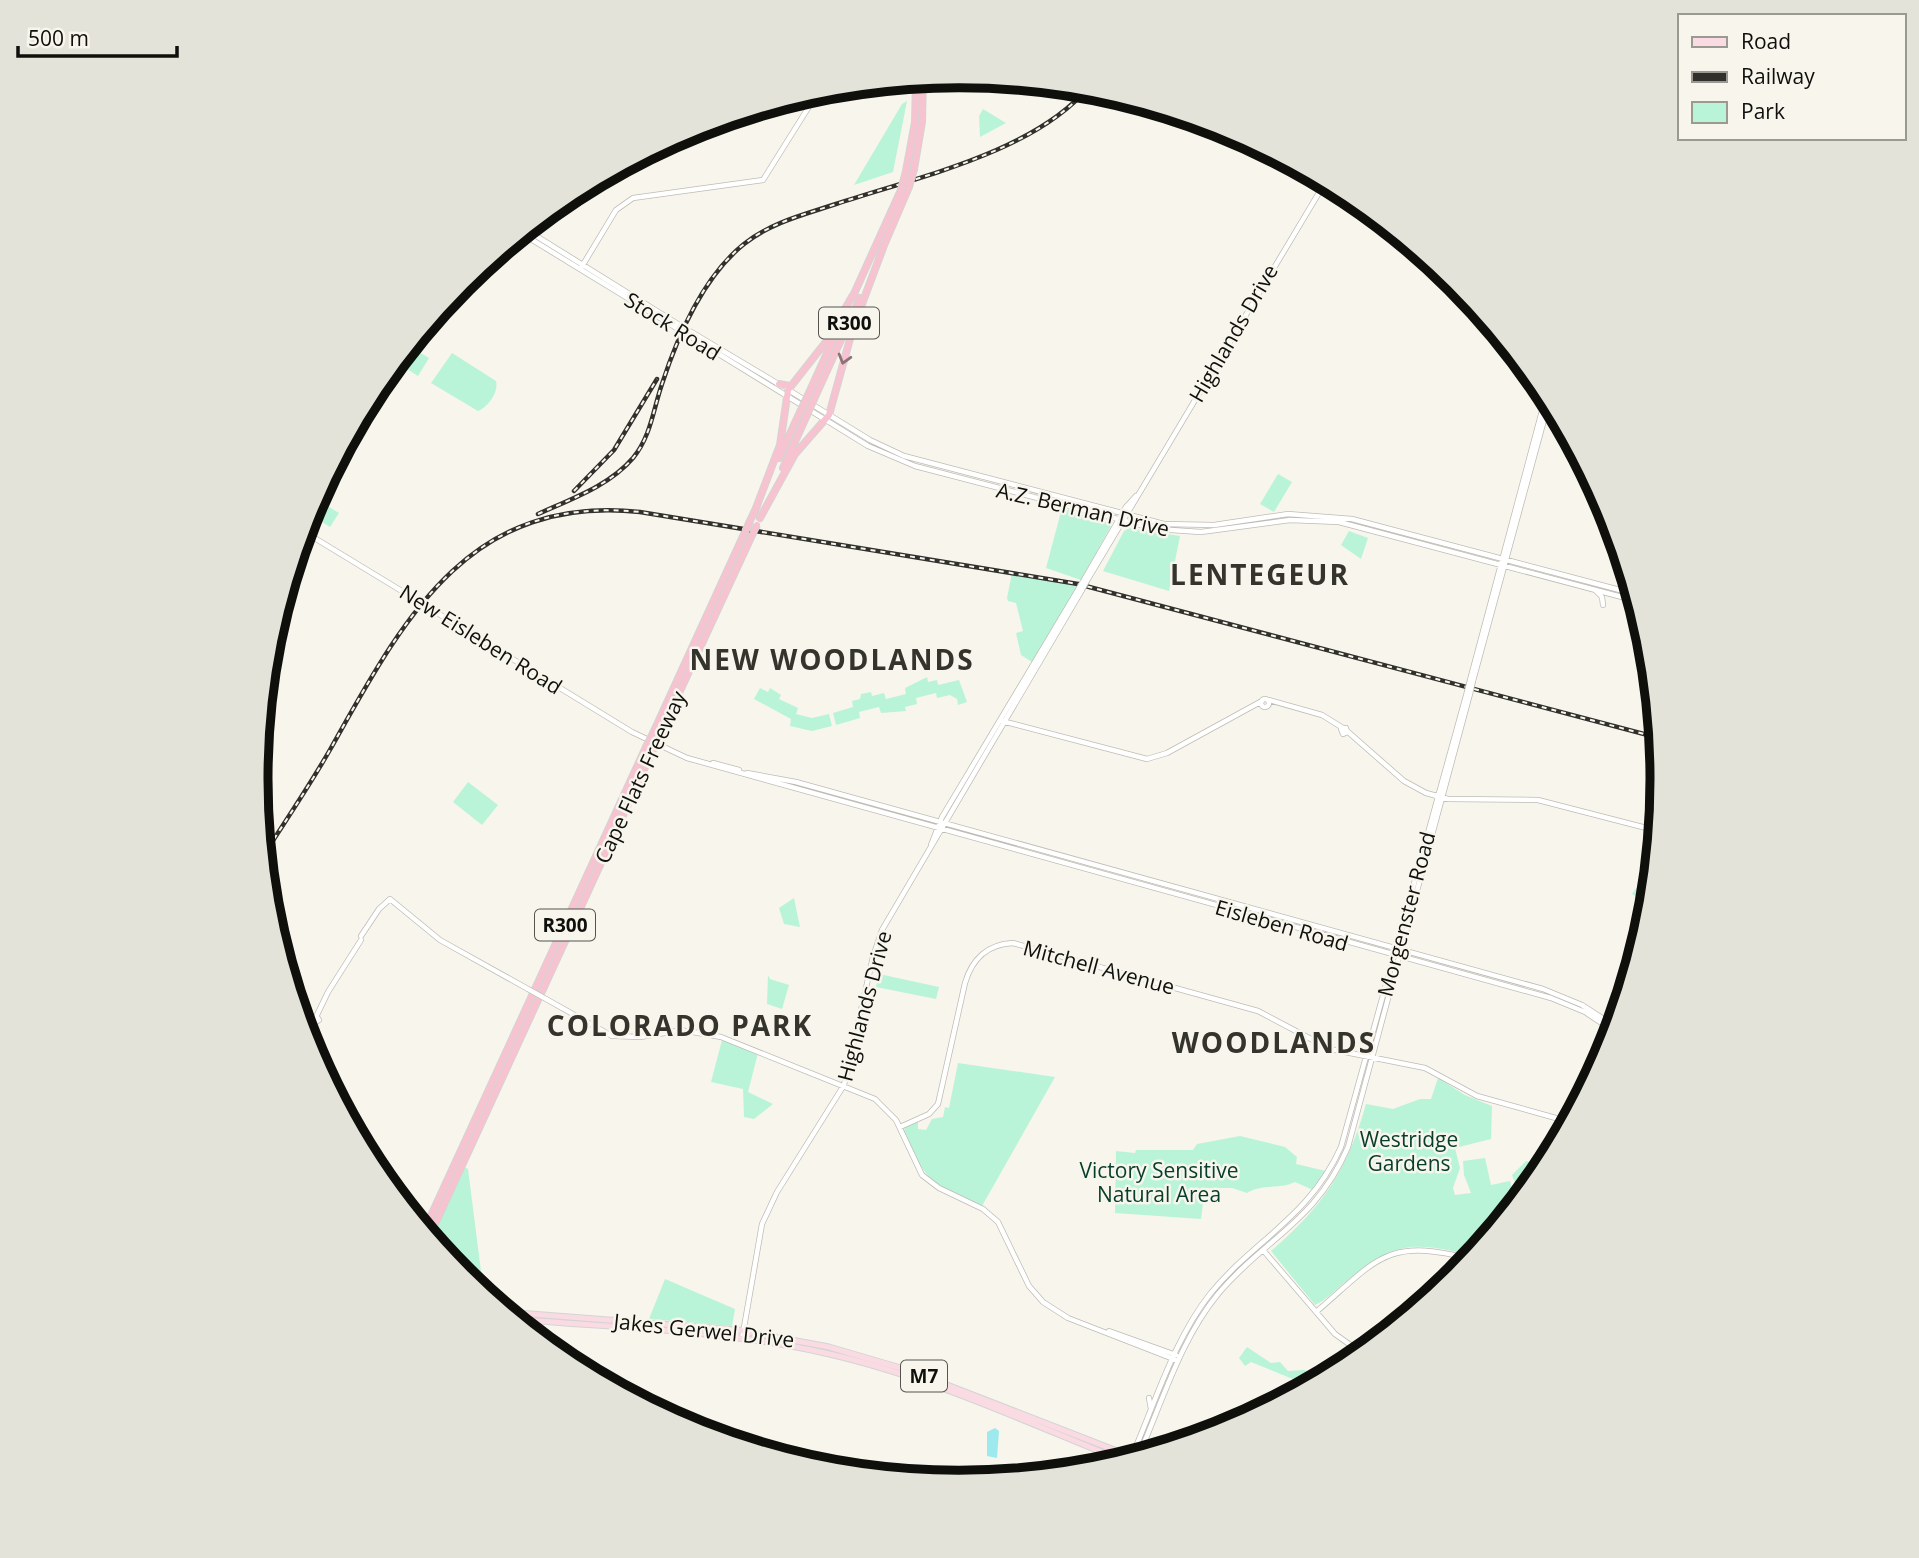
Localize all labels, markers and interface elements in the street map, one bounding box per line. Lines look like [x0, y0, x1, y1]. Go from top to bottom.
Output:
scale bar [18, 14, 177, 58]
legend [1678, 14, 1905, 140]
text: 500 m [28, 24, 89, 52]
text: Road [1741, 27, 1791, 55]
text: Railway [1741, 62, 1815, 90]
text: Park [1741, 97, 1785, 125]
street label: Highlands Drive [1182, 259, 1284, 407]
street label: Stock Road [620, 285, 726, 367]
road number: R300 [819, 308, 879, 338]
one-way arrow [838, 352, 853, 364]
street label: A.Z. Berman Drive [994, 475, 1172, 543]
district label: LENTEGEUR [1170, 555, 1350, 593]
street label: New Eisleben Road [395, 578, 567, 700]
district label: NEW WOODLANDS [689, 640, 975, 678]
street label: Cape Flats Freeway [588, 686, 692, 868]
street label: Morgenster Road [1371, 828, 1441, 1000]
street label: Eisleben Road [1212, 893, 1352, 957]
road number: R300 [535, 909, 595, 940]
street label: Highlands Drive [830, 928, 898, 1084]
street label: Mitchell Avenue [1020, 933, 1178, 1001]
district label: COLORADO PARK [547, 1006, 813, 1044]
district label: WOODLANDS [1172, 1023, 1376, 1061]
park label: Westridge Gardens [1360, 1125, 1458, 1177]
park label: Victory Sensitive Natural Area [1079, 1156, 1239, 1208]
street label: Jakes Gerwel Drive [610, 1306, 796, 1353]
road number: M7 [901, 1360, 947, 1392]

